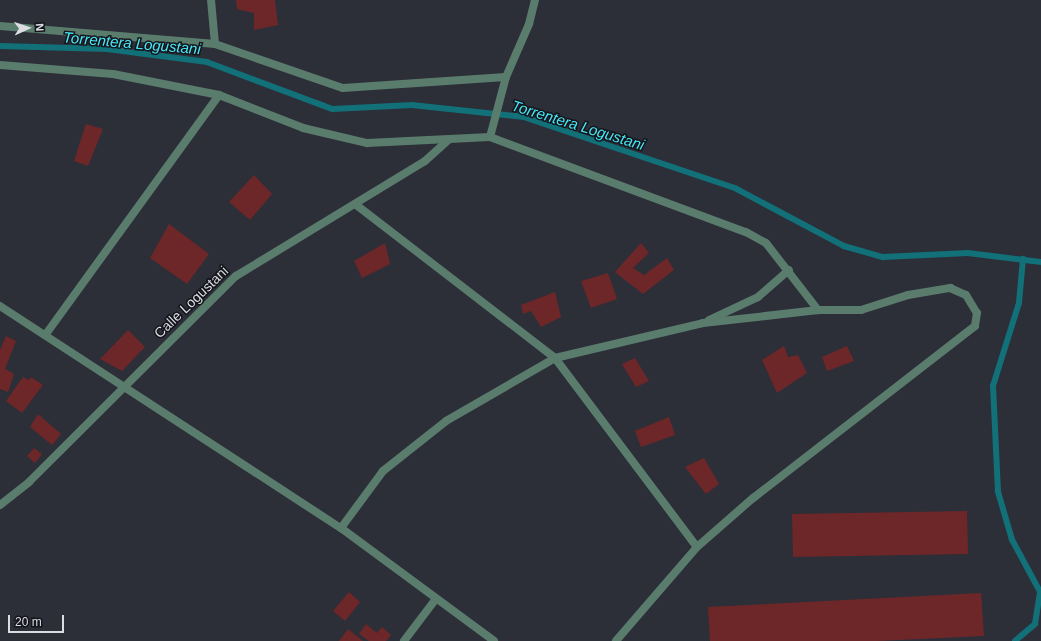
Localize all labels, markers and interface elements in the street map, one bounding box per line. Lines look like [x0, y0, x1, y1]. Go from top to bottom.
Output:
north arrow [8, 8, 48, 48]
text: N [34, 23, 46, 32]
water label: Torrentera Logustani [63, 28, 201, 58]
water label: Torrentera Logustani [509, 96, 647, 154]
street label: Calle Logustani [150, 262, 232, 342]
scale bar [10, 607, 66, 633]
text: 20 m [15, 615, 42, 629]

